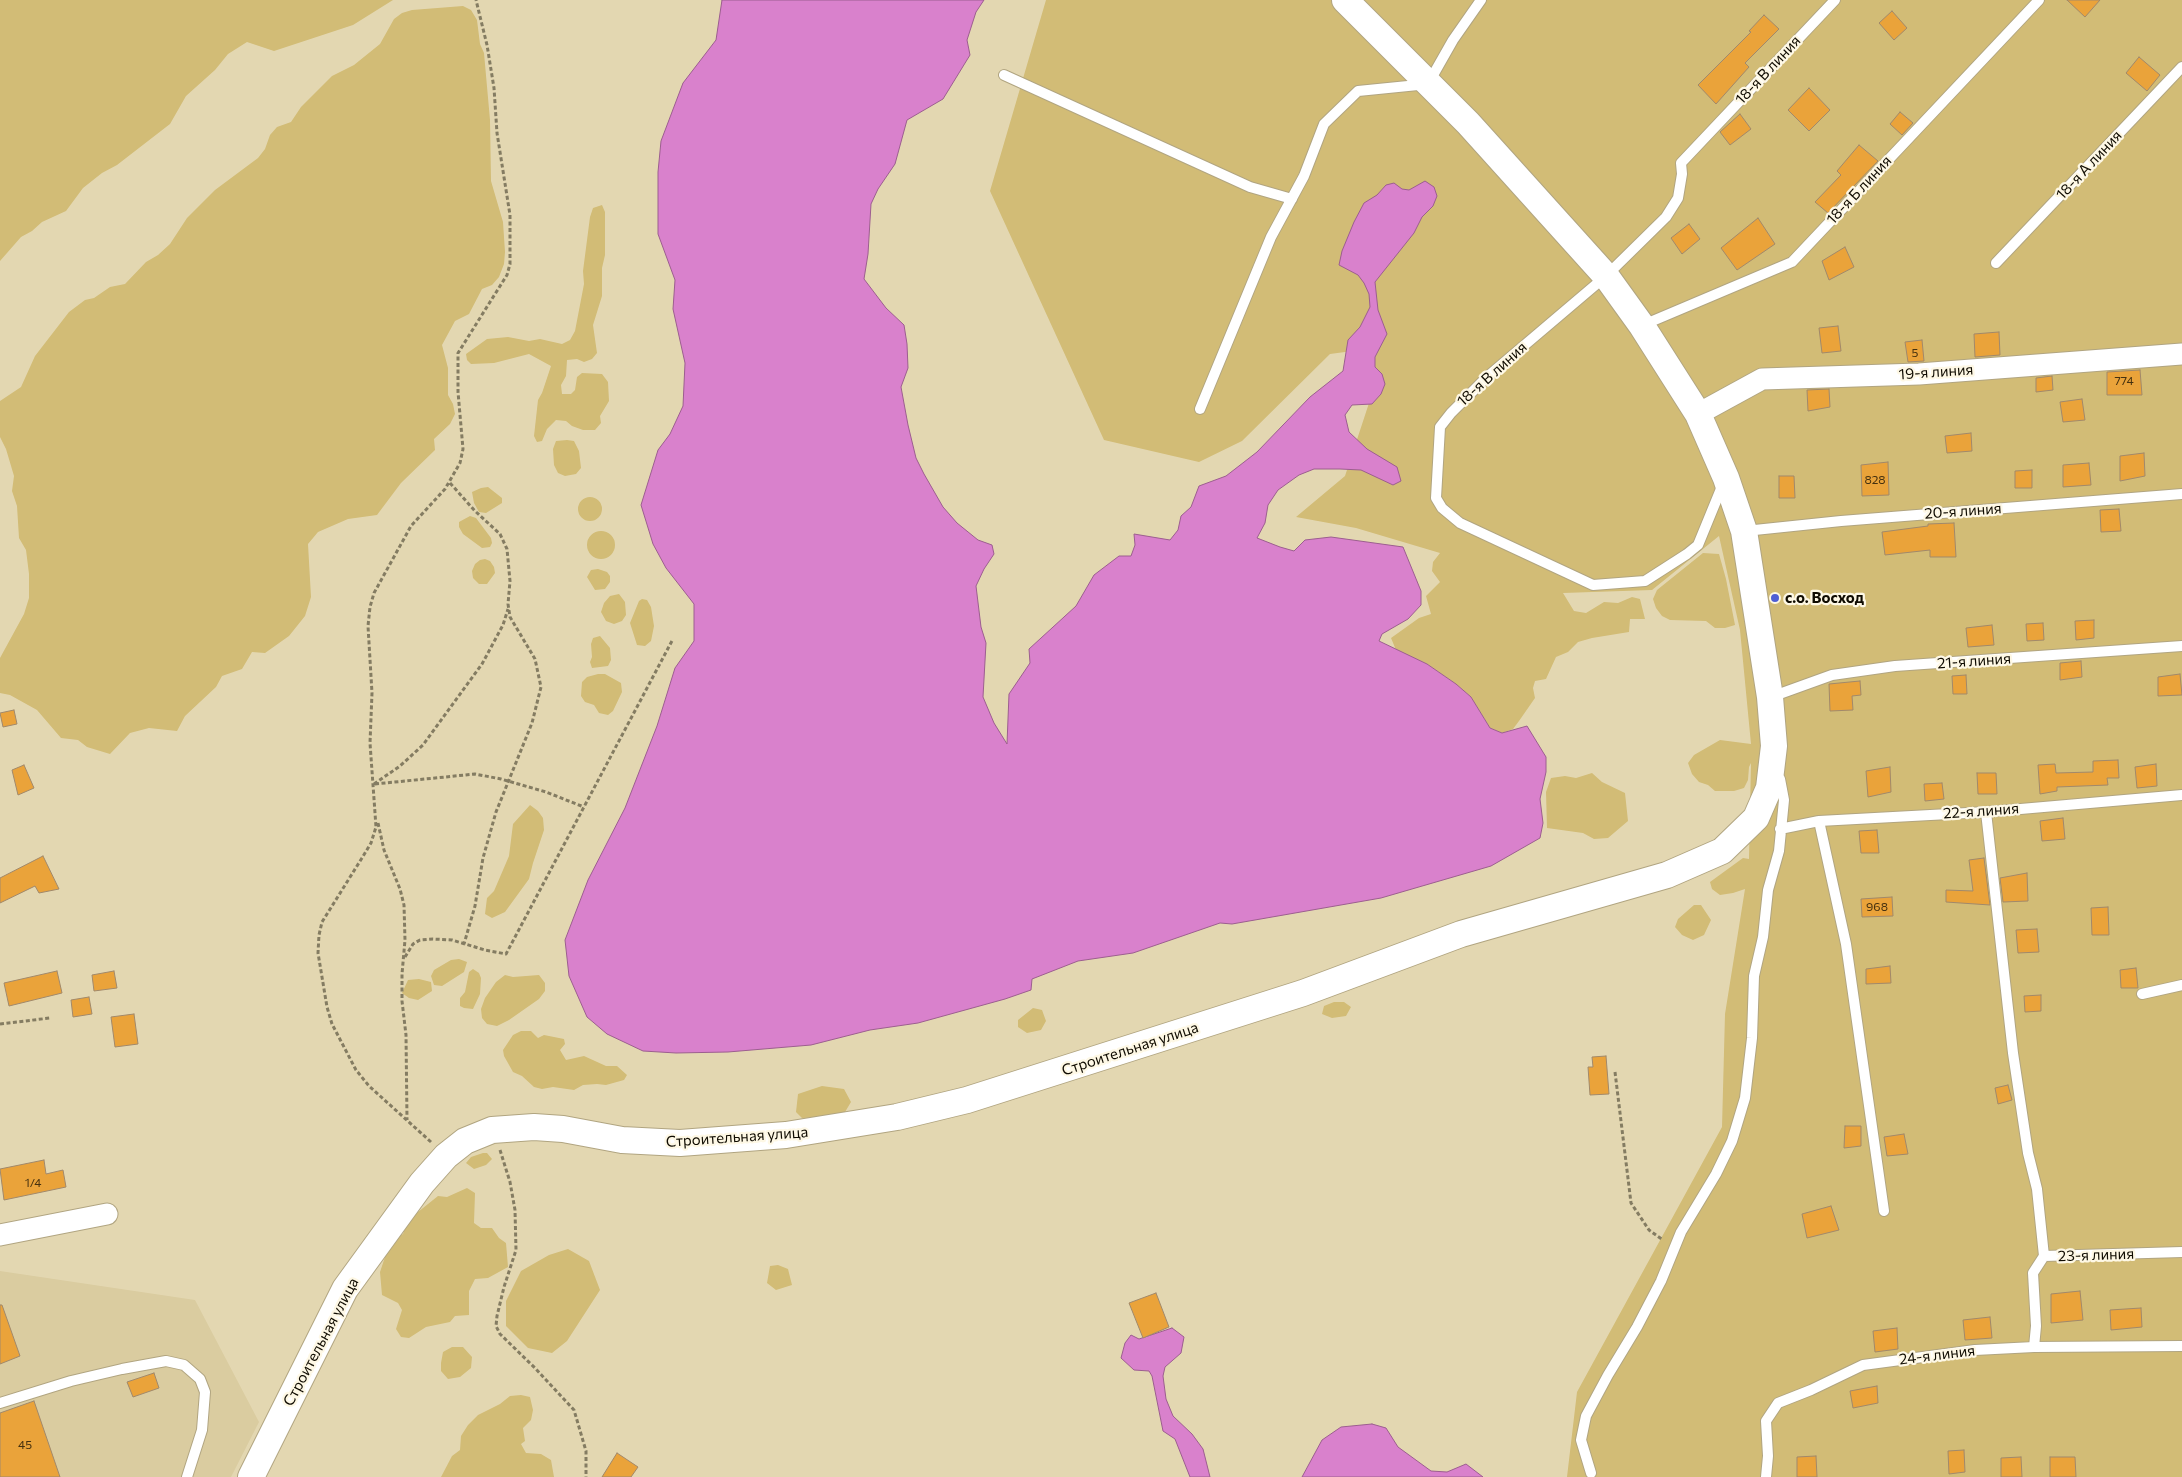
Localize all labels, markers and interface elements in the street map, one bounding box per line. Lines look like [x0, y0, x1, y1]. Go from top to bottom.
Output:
street label: 18-я В линия [1732, 32, 1804, 108]
street label: 18-я А линия [2052, 127, 2126, 203]
street label: 18-я Б линия [1823, 152, 1895, 228]
street label: 18-я В линия [1453, 338, 1531, 410]
house number: 5 [1912, 346, 1918, 360]
street label: 19-я линия [1898, 360, 1974, 384]
house number: 774 [2114, 374, 2134, 388]
house number: 828 [1864, 473, 1886, 487]
street label: 20-я линия [1924, 499, 2002, 523]
place label: с.о. Восход [1785, 589, 1864, 607]
marker: с.о. Восход [1769, 592, 1781, 604]
street label: 21-я линия [1936, 649, 2012, 673]
street label: 22-я линия [1942, 799, 2020, 823]
house number: 968 [1866, 900, 1888, 914]
street label: Строительная улица [1059, 1018, 1201, 1080]
street label: Строительная улица [665, 1123, 809, 1151]
house number: 1/4 [25, 1176, 41, 1190]
street label: 23-я линия [2058, 1245, 2134, 1265]
street label: Строительная улица [280, 1275, 362, 1409]
street label: 24-я линия [1898, 1341, 1976, 1369]
house number: 45 [18, 1438, 32, 1452]

